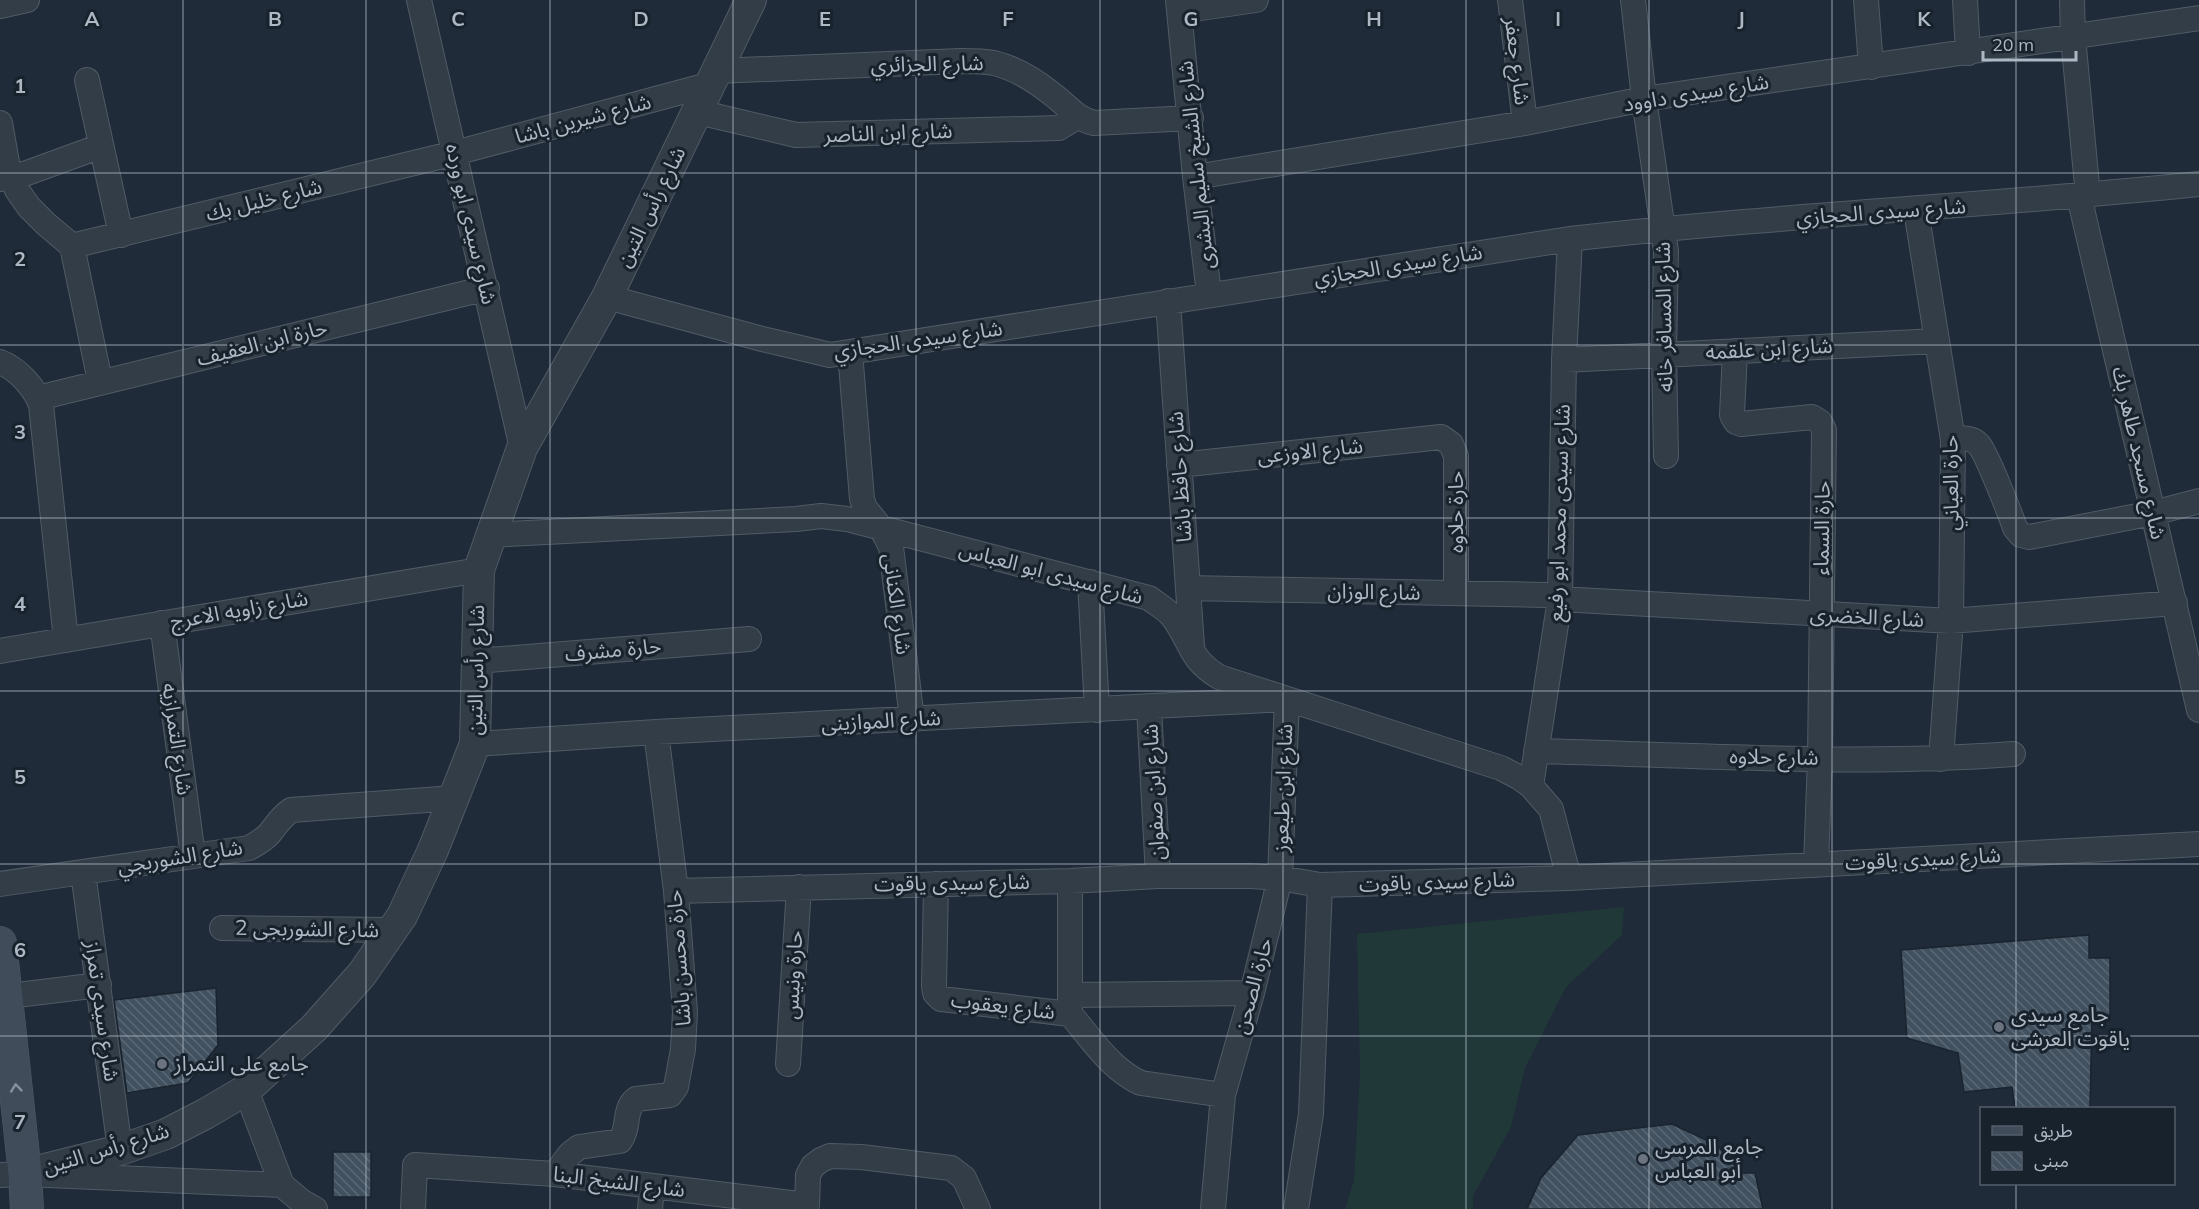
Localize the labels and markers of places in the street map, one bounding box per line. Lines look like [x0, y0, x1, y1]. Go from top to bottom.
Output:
place label: جامع سيدى ياقوت العرشى [2011, 1001, 2130, 1051]
marker: جامع سيدى ياقوت العرشى [1992, 1020, 2006, 1034]
place label: جامع على التمراز [173, 1050, 309, 1079]
marker: جامع على التمراز [155, 1057, 169, 1071]
place label: جامع المرسى أبو العباس [1655, 1133, 1763, 1183]
marker: جامع المرسى أبو العباس [1636, 1152, 1650, 1166]

